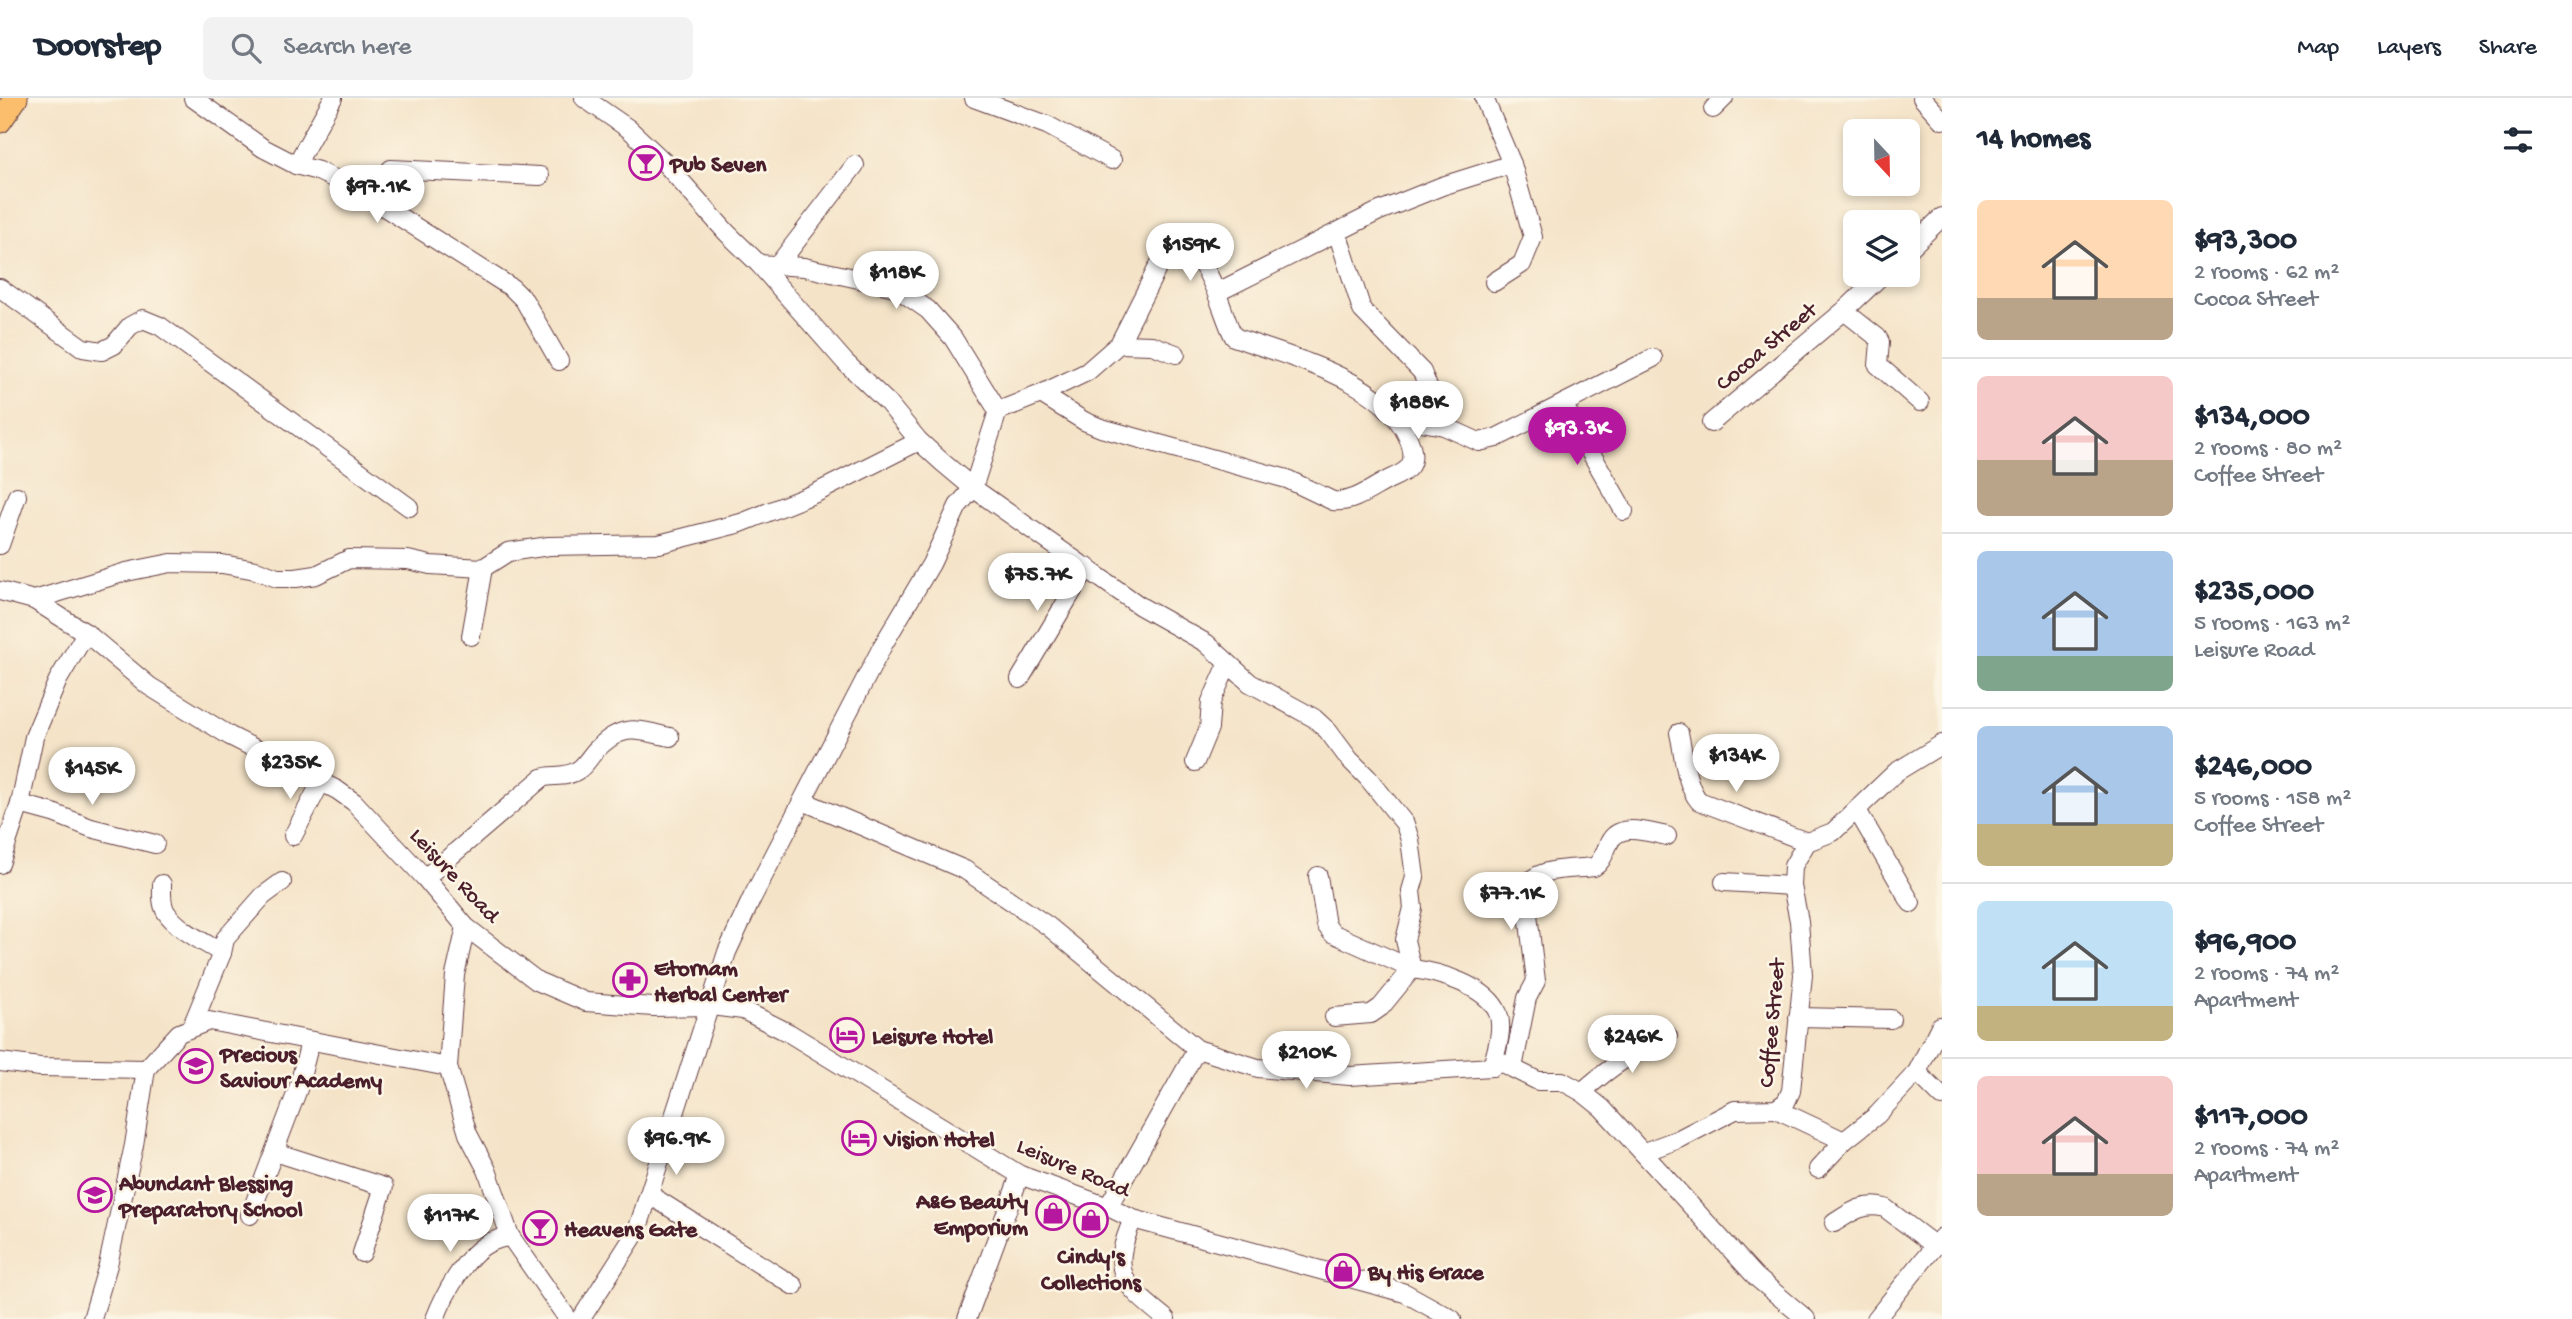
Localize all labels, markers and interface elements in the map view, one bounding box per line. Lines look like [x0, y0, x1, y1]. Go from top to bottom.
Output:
search box [203, 17, 693, 80]
text: Doorstep [35, 29, 161, 67]
icon: search [227, 29, 265, 67]
text: Search here [283, 33, 411, 64]
text: Map [2297, 34, 2339, 63]
text: Layers [2377, 34, 2441, 63]
text: Share [2479, 34, 2537, 63]
north arrow [1843, 119, 1920, 196]
map controls [1843, 119, 1920, 287]
icon: filters [2499, 121, 2537, 159]
text: 14 homes [1977, 123, 2090, 158]
bar icon: Pub Seven [627, 144, 665, 182]
place label: Pub Seven [668, 153, 768, 180]
pin: $97.1K [320, 166, 434, 225]
text: $97.1K [346, 174, 409, 201]
button: layers [1843, 210, 1920, 287]
pin: $159K [1141, 223, 1239, 283]
text: $93,300 [2194, 225, 2297, 260]
icon: home [2033, 228, 2117, 312]
text: $159K [1162, 232, 1218, 259]
pin: $118K [847, 252, 945, 311]
text: $118K [869, 260, 923, 287]
text: 2 rooms · 62 m² [2194, 260, 2339, 287]
text: Cocoa Street [2194, 287, 2318, 314]
street label: Cocoa Street [1711, 297, 1825, 398]
pin: $188K [1369, 382, 1467, 441]
text: $188K [1389, 390, 1447, 417]
text: $134,000 [2194, 401, 2310, 436]
icon: home [2033, 404, 2117, 488]
pin: $93.3K [1520, 408, 1634, 467]
text: $93.3K [1544, 416, 1610, 443]
text: 2 rooms · 80 m² [2194, 436, 2342, 463]
text: Coffee Street [2194, 463, 2323, 490]
pin: $75.7K [980, 554, 1094, 613]
text: $75.7K [1004, 562, 1070, 589]
text: $235,000 [2194, 576, 2314, 611]
icon: home [2033, 579, 2117, 663]
text: 5 rooms · 163 m² [2194, 611, 2350, 638]
text: Leisure Road [2194, 638, 2314, 665]
pin: $134K [1687, 734, 1785, 794]
pin: $235K [241, 742, 339, 801]
text: $134K [1708, 743, 1764, 770]
pin: $145K [43, 748, 141, 807]
text: $235K [261, 750, 319, 777]
text: $246,000 [2194, 751, 2312, 786]
icon: home [2033, 754, 2117, 838]
text: $145K [64, 756, 120, 783]
text: 5 rooms · 158 m² [2194, 786, 2351, 813]
text: Coffee Street [2194, 813, 2323, 840]
street label: Leisure Road [403, 823, 505, 931]
pin: $77.1K [1454, 872, 1568, 932]
text: $77.1K [1479, 881, 1543, 908]
text: $96,900 [2194, 926, 2296, 961]
icon: home [2033, 929, 2117, 1013]
street label: Coffee Street [1754, 956, 1793, 1089]
place label: Etornam Herbal Center [654, 957, 790, 1010]
pharmacy icon: Etornam Herbal Center [611, 961, 649, 999]
text: 2 rooms · 74 m² [2194, 961, 2339, 988]
text: Apartment [2194, 988, 2298, 1015]
hotel icon: Leisure Hotel [828, 1016, 866, 1054]
pin: $246K [1583, 1016, 1681, 1075]
text: $246K [1604, 1024, 1660, 1051]
place label: Leisure Hotel [872, 1025, 993, 1052]
pin: $210K [1257, 1032, 1355, 1091]
text: $210K [1278, 1040, 1334, 1067]
place label: Precious Saviour Academy [218, 1043, 383, 1096]
school or university icon: Precious Saviour Academy [177, 1047, 215, 1085]
text: $117,000 [2194, 1101, 2308, 1136]
icon: home [2033, 1104, 2117, 1188]
pin: $96.9K [619, 1118, 733, 1177]
hotel icon: Vision Hotel [840, 1119, 878, 1157]
text: $96.9K [644, 1126, 708, 1153]
place label: Vision Hotel [883, 1128, 995, 1155]
street label: Leisure Road [1012, 1133, 1135, 1206]
text: 2 rooms · 74 m² [2194, 1136, 2339, 1163]
text: Apartment [2194, 1163, 2298, 1190]
place label: Abundant Blessing Preparatory School [117, 1172, 303, 1225]
school or university icon: Abundant Blessing Preparatory School [76, 1176, 114, 1214]
place label: A&G Beauty Emporium [915, 1190, 1029, 1243]
pin: $117K [401, 1194, 499, 1254]
shop icon: A&G Beauty Emporium [1034, 1194, 1072, 1232]
shop icon: Cindy's Collections [1072, 1201, 1110, 1239]
text: $117K [423, 1203, 477, 1230]
bar icon: Heavens Gate [521, 1209, 559, 1247]
place label: Heavens Gate [564, 1218, 698, 1245]
place label: Cindy's Collections [1041, 1245, 1142, 1298]
shop icon: By His Grace [1324, 1252, 1362, 1290]
place label: By His Grace [1367, 1261, 1485, 1288]

